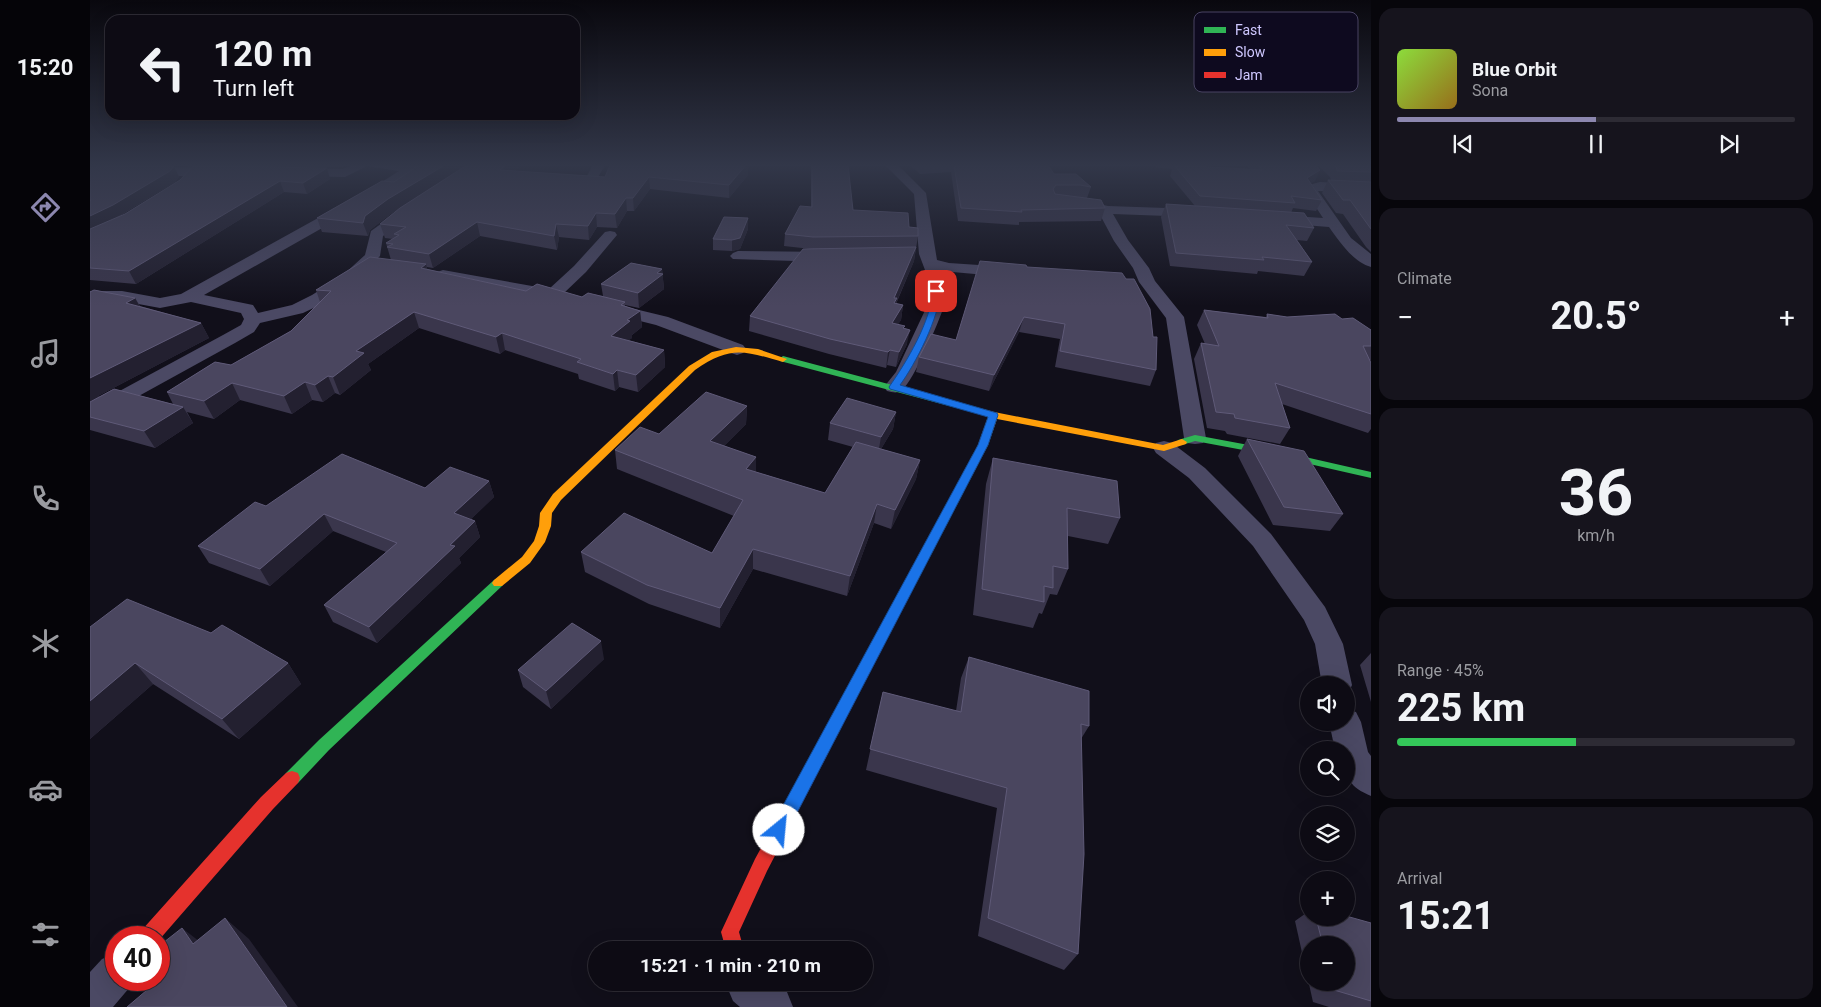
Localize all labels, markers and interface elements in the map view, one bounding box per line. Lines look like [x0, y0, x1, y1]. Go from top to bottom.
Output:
legend [1194, 12, 1358, 92]
text: Fast [1235, 22, 1262, 38]
text: 120 m [213, 34, 312, 75]
icon: left [130, 35, 195, 100]
text: Slow [1235, 44, 1266, 60]
text: 15:20 [17, 55, 73, 80]
text: Blue Orbit [1472, 58, 1557, 81]
text: Jam [1235, 67, 1263, 83]
text: Turn left [213, 76, 294, 101]
text: Sona [1472, 81, 1508, 100]
icon: previous [1449, 130, 1477, 158]
icon: pause [1582, 130, 1610, 158]
icon: next [1715, 130, 1743, 158]
icon: directions [28, 190, 63, 225]
text: Climate [1397, 269, 1452, 288]
pin [915, 270, 957, 312]
icon: arrive [922, 277, 950, 305]
text: 20.5° [1550, 294, 1642, 338]
text: − [1397, 301, 1413, 334]
text: + [1779, 301, 1795, 334]
icon: music [28, 336, 63, 371]
text: 36 [1559, 455, 1633, 531]
icon: phone [28, 481, 63, 516]
text: km/h [1577, 526, 1615, 545]
icon: climate [28, 626, 63, 661]
text: Range · 45% [1397, 661, 1484, 680]
map controls [1300, 676, 1355, 991]
button: sound [1300, 676, 1355, 731]
text: 225 km [1397, 686, 1525, 730]
button: search [1300, 741, 1355, 796]
icon: car [28, 772, 63, 807]
position arrow [752, 803, 804, 855]
button: layers [1300, 806, 1355, 861]
text: Arrival [1397, 869, 1442, 888]
button: + [1300, 871, 1355, 926]
text: 15:21 [1397, 894, 1495, 938]
icon: filters [28, 917, 63, 952]
speed limit sign: 40 [105, 926, 170, 991]
button: − [1300, 936, 1355, 991]
text: 15:21 · 1 min · 210 m [640, 954, 821, 977]

